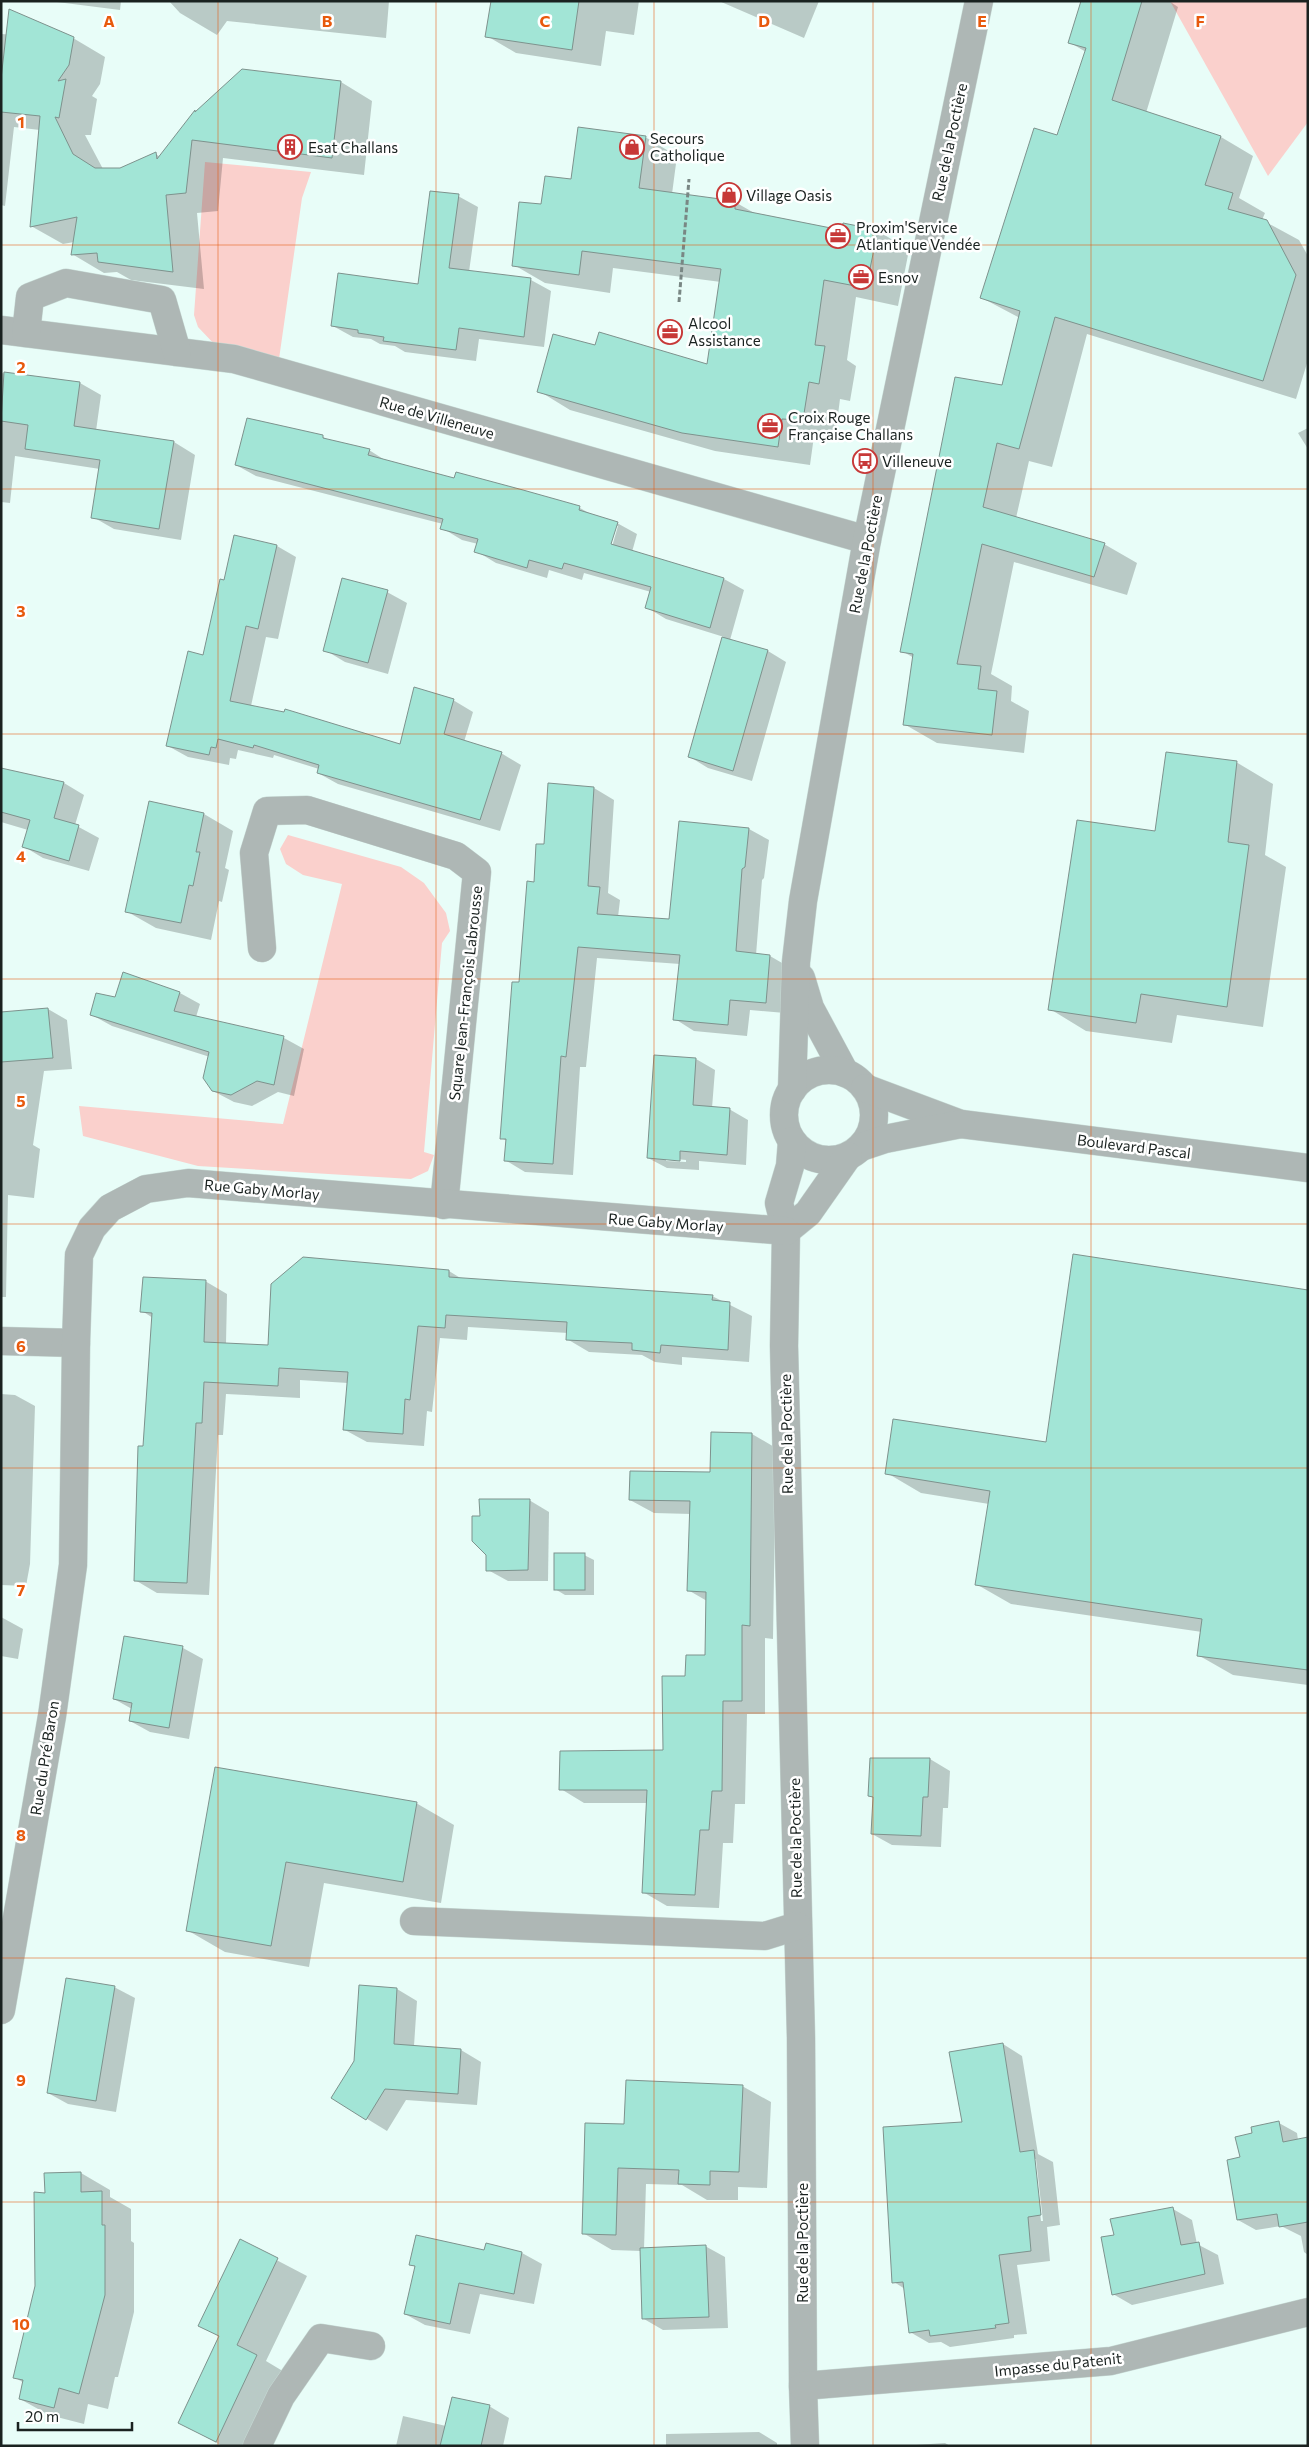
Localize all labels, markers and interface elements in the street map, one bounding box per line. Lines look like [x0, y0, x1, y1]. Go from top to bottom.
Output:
text: A [103, 11, 115, 30]
text: B [322, 11, 333, 30]
text: C [540, 11, 551, 30]
text: D [758, 11, 770, 30]
text: E [977, 11, 987, 30]
text: F [1195, 11, 1205, 30]
street label: Rue de la Poctière [928, 81, 970, 203]
text: 1 [17, 112, 25, 131]
place label: Secours Catholique [650, 129, 725, 164]
building icon: Esat Challans [277, 134, 303, 160]
shop icon: Secours Catholique [619, 134, 645, 160]
place label: Esat Challans [308, 138, 398, 156]
shop icon: Village Oasis [716, 182, 742, 208]
place label: Village Oasis [746, 186, 832, 204]
place label: Proxim'Service Atlantique Vendée [856, 218, 980, 253]
office icon: Proxim'Service Atlantique Vendée [825, 223, 851, 249]
office icon: Esnov [848, 264, 874, 290]
place label: Esnov [878, 268, 919, 286]
place label: Alcool Assistance [688, 314, 761, 349]
office icon: Alcool Assistance [657, 319, 683, 345]
text: 2 [16, 357, 26, 376]
street label: Rue de Villeneuve [378, 392, 497, 442]
place label: Croix Rouge Française Challans [788, 408, 913, 443]
office icon: Croix Rouge Française Challans [757, 413, 783, 439]
bus stop icon: Villeneuve [852, 448, 878, 474]
place label: Villeneuve [882, 452, 952, 470]
street label: Rue de la Poctière [845, 493, 885, 615]
text: 3 [16, 601, 26, 620]
text: 4 [16, 846, 26, 865]
street label: Square Jean-François Labrousse [445, 885, 485, 1101]
text: 5 [16, 1091, 26, 1110]
street label: Boulevard Pascal [1076, 1130, 1192, 1162]
street label: Rue Gaby Morlay [204, 1175, 321, 1203]
street label: Rue Gaby Morlay [608, 1209, 725, 1235]
text: 6 [16, 1336, 26, 1355]
street label: Rue de la Poctière [776, 1374, 796, 1494]
text: 7 [17, 1580, 26, 1599]
street label: Rue du Pré Baron [26, 1699, 62, 1817]
street label: Rue de la Poctière [785, 1778, 805, 1898]
text: 8 [16, 1825, 26, 1844]
text: 9 [16, 2070, 26, 2089]
street label: Rue de la Poctière [793, 2183, 811, 2303]
text: 10 [12, 2314, 30, 2333]
street label: Impasse du Patenit [993, 2348, 1123, 2380]
scale bar [18, 2400, 131, 2432]
text: 20 m [25, 2407, 59, 2425]

